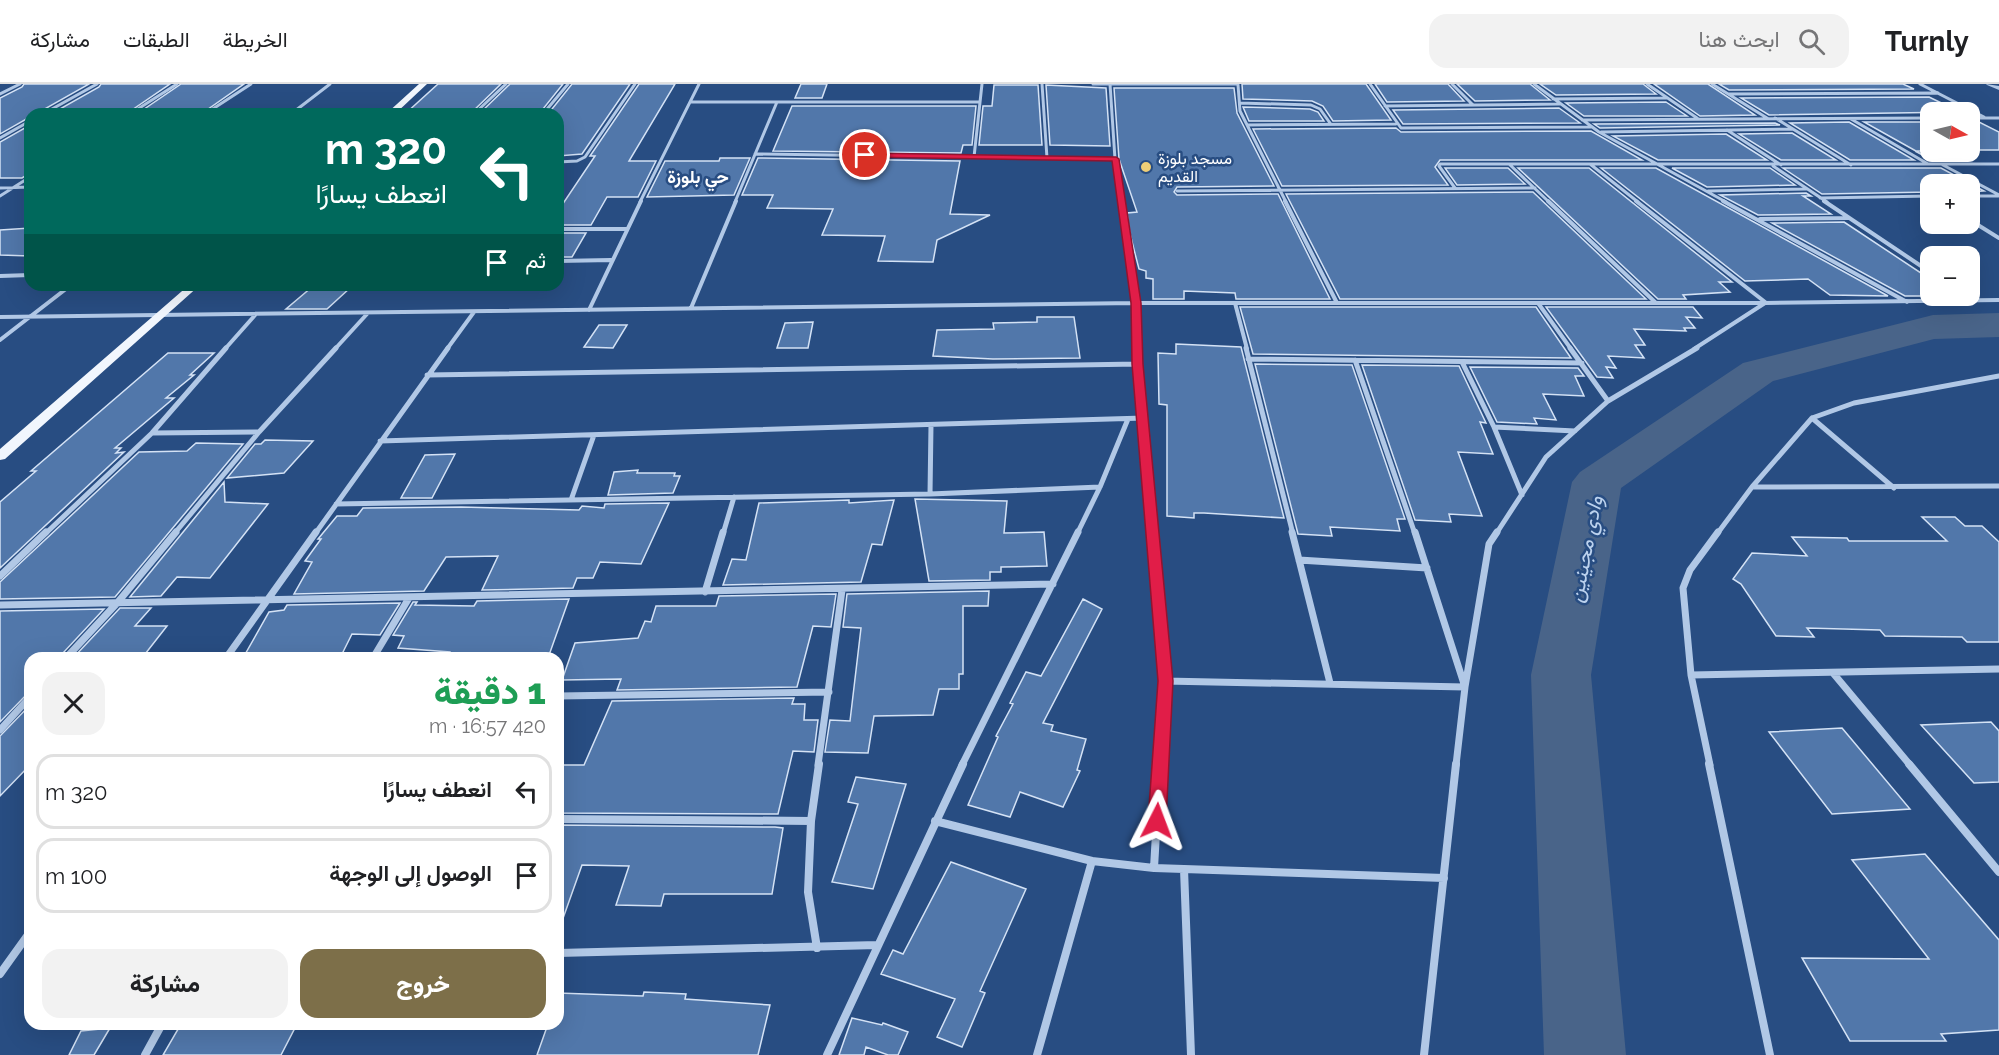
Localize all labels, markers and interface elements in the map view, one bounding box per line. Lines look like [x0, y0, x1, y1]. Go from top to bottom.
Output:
search box [1429, 14, 1849, 68]
icon: search [1795, 25, 1828, 58]
text: Turnly [1885, 25, 1969, 58]
text: ابحث هنا [1699, 26, 1780, 52]
text: مشاركة [30, 27, 90, 52]
text: الطبقات [123, 27, 190, 52]
text: الخريطة [223, 27, 288, 52]
north arrow [1920, 102, 1980, 162]
map controls [1920, 102, 1980, 306]
text: 320 m [325, 125, 447, 174]
pin [839, 129, 890, 180]
icon: left [468, 132, 546, 210]
icon: arrive [848, 138, 881, 171]
place label: مسجد بلوزة القديم [1158, 149, 1232, 187]
marker: مسجد بلوزة القديم [1139, 160, 1153, 174]
district label: حي بلوزة [667, 166, 729, 192]
button: + [1920, 174, 1980, 234]
text: انعطف يسارًا [315, 178, 447, 209]
icon: arrive [480, 246, 513, 279]
button: − [1920, 246, 1980, 306]
text: ثم [525, 247, 546, 273]
water label: وادي مجينين [1562, 493, 1613, 605]
text: 1 دقيقة [434, 670, 546, 712]
button: close [42, 672, 105, 735]
text: 420 m · 16:57 [429, 714, 546, 738]
icon: left [510, 775, 543, 808]
text: انعطف يسارًا [383, 776, 492, 802]
text: 320 m [45, 779, 108, 805]
position arrow [1125, 789, 1189, 853]
icon: arrive [510, 859, 543, 892]
text: الوصول إلى الوجهة [329, 860, 492, 886]
text: 100 m [45, 863, 107, 889]
button: مشاركة [42, 949, 288, 1018]
button: خروج [300, 949, 546, 1018]

